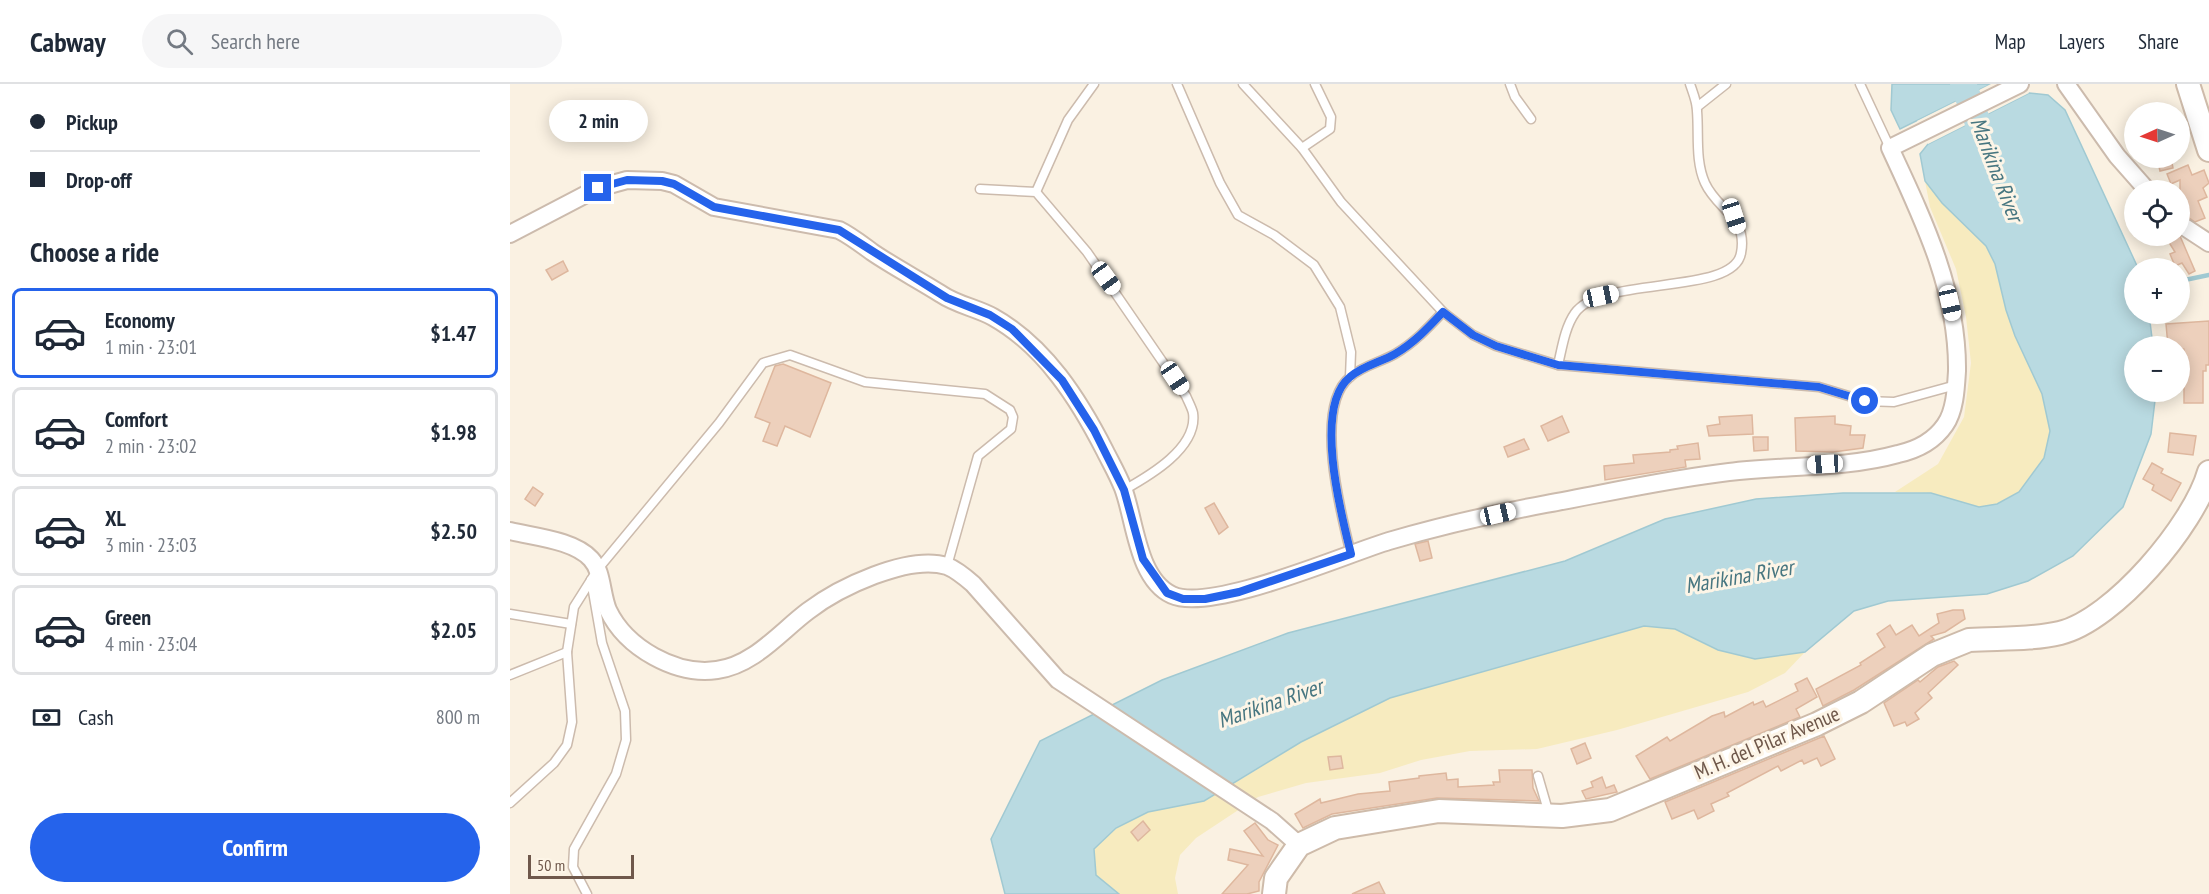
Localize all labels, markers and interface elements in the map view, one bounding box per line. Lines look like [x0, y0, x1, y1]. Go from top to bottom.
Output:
search box [142, 14, 562, 68]
text: Cabway [30, 23, 106, 60]
icon: search [163, 25, 196, 58]
text: Search here [211, 27, 300, 55]
text: Map [1995, 28, 2026, 55]
text: Layers [2059, 28, 2105, 55]
text: Share [2138, 28, 2179, 55]
callout: 2 min [548, 101, 648, 143]
north arrow [2124, 102, 2190, 168]
map controls [2124, 102, 2190, 402]
text: Pickup [66, 108, 118, 136]
text: 2 min [578, 108, 619, 134]
water label: Marikina River [1964, 113, 2031, 228]
text: Drop-off [66, 166, 132, 194]
route end [584, 174, 611, 201]
button: locate [2124, 180, 2190, 246]
car [1720, 196, 1748, 236]
text: Choose a ride [30, 235, 159, 269]
car [1088, 258, 1124, 298]
button: + [2124, 258, 2190, 324]
car [1582, 283, 1620, 309]
car [1937, 283, 1963, 323]
icon: car [33, 306, 87, 360]
text: Economy [105, 306, 175, 334]
text: $1.47 [430, 319, 477, 347]
text: 1 min · 23:01 [105, 334, 197, 360]
button: − [2124, 336, 2190, 402]
car [1157, 358, 1193, 398]
route start [1851, 387, 1878, 414]
icon: car [33, 405, 87, 459]
text: Comfort [105, 405, 168, 433]
text: $1.98 [430, 418, 477, 446]
text: 2 min · 23:02 [105, 433, 197, 459]
car [1807, 454, 1843, 474]
car [1478, 501, 1518, 527]
icon: car [33, 504, 87, 558]
text: XL [105, 504, 126, 532]
text: $2.50 [430, 517, 477, 545]
text: 3 min · 23:03 [105, 532, 197, 558]
water label: Marikina River [1683, 552, 1798, 599]
icon: car [33, 603, 87, 657]
text: Green [105, 603, 151, 631]
text: $2.05 [430, 616, 477, 644]
text: 4 min · 23:04 [105, 631, 197, 657]
water label: Marikina River [1214, 671, 1329, 734]
street label: M. H. del Pilar Avenue [1690, 700, 1844, 785]
icon: cash [30, 701, 63, 734]
text: Cash [78, 703, 114, 731]
text: 800 m [436, 704, 480, 730]
button: Confirm [30, 813, 480, 882]
scale bar [528, 852, 634, 880]
text: 50 m [537, 855, 565, 875]

